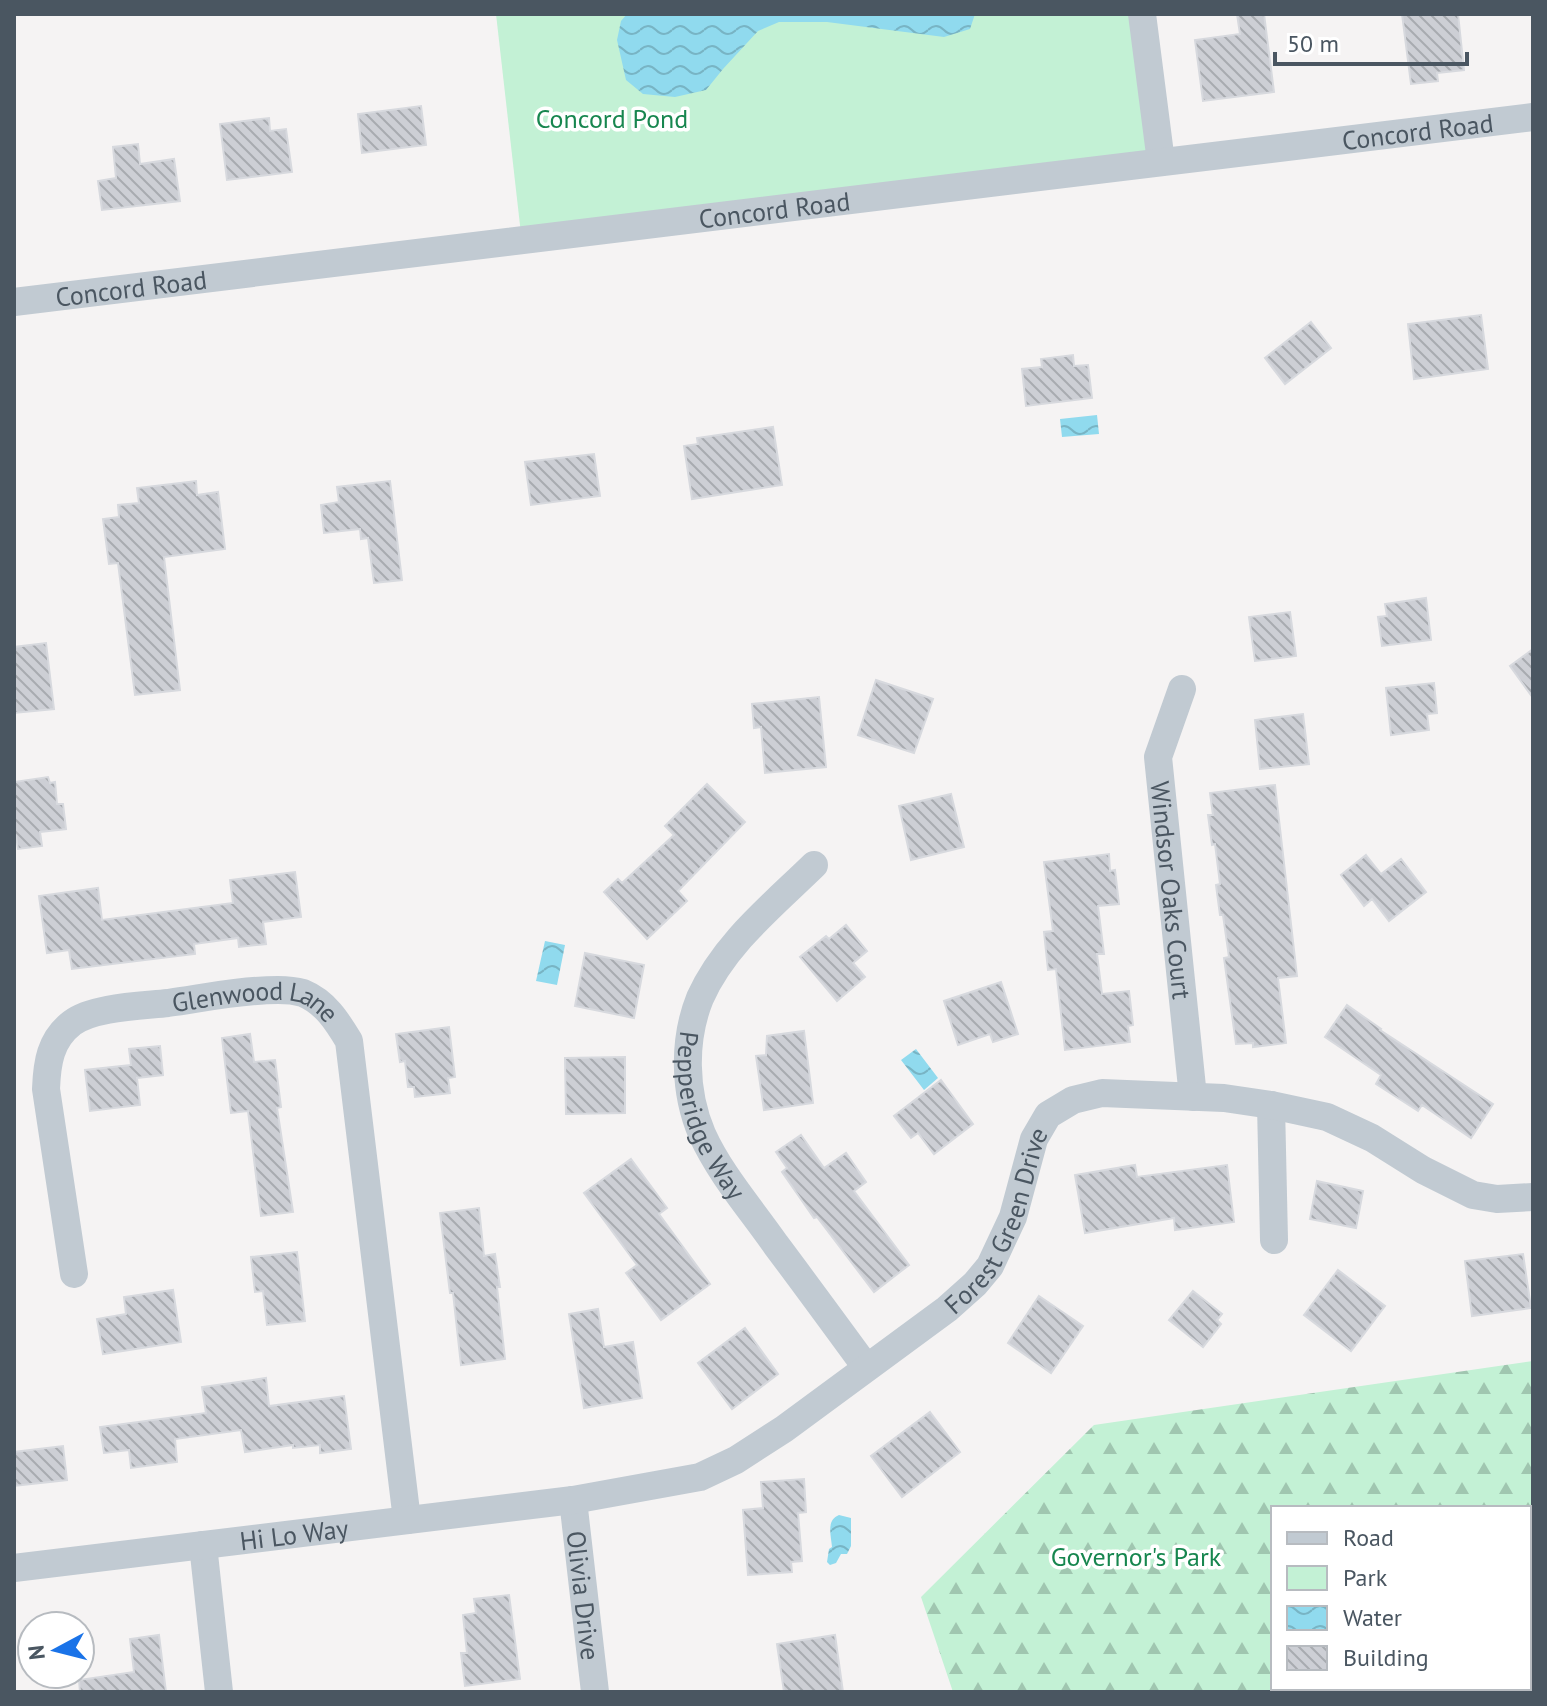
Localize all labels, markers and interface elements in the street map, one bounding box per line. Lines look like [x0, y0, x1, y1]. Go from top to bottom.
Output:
scale bar [1275, 16, 1467, 66]
text: 50 m [1287, 28, 1339, 59]
park label: Concord Pond [536, 102, 688, 135]
street label: Concord Road [1340, 105, 1495, 157]
street label: Concord Road [697, 184, 852, 235]
street label: Concord Road [54, 262, 209, 313]
street label: Windsor Oaks Court [1144, 780, 1199, 1001]
street label: Glenwood Lane [170, 973, 346, 1029]
street label: Pepperidge Way [671, 1029, 753, 1206]
street label: Forest Green Drive [937, 1120, 1054, 1321]
legend [1271, 1506, 1531, 1690]
street label: Hi Lo Way [238, 1511, 350, 1557]
text: Road [1343, 1522, 1394, 1553]
street label: Olivia Drive [560, 1529, 608, 1662]
park label: Governor's Park [1051, 1540, 1222, 1573]
text: Park [1343, 1562, 1388, 1593]
text: Water [1343, 1602, 1402, 1633]
north arrow [16, 1610, 96, 1690]
text: Building [1343, 1642, 1429, 1673]
text: N [21, 1644, 51, 1661]

